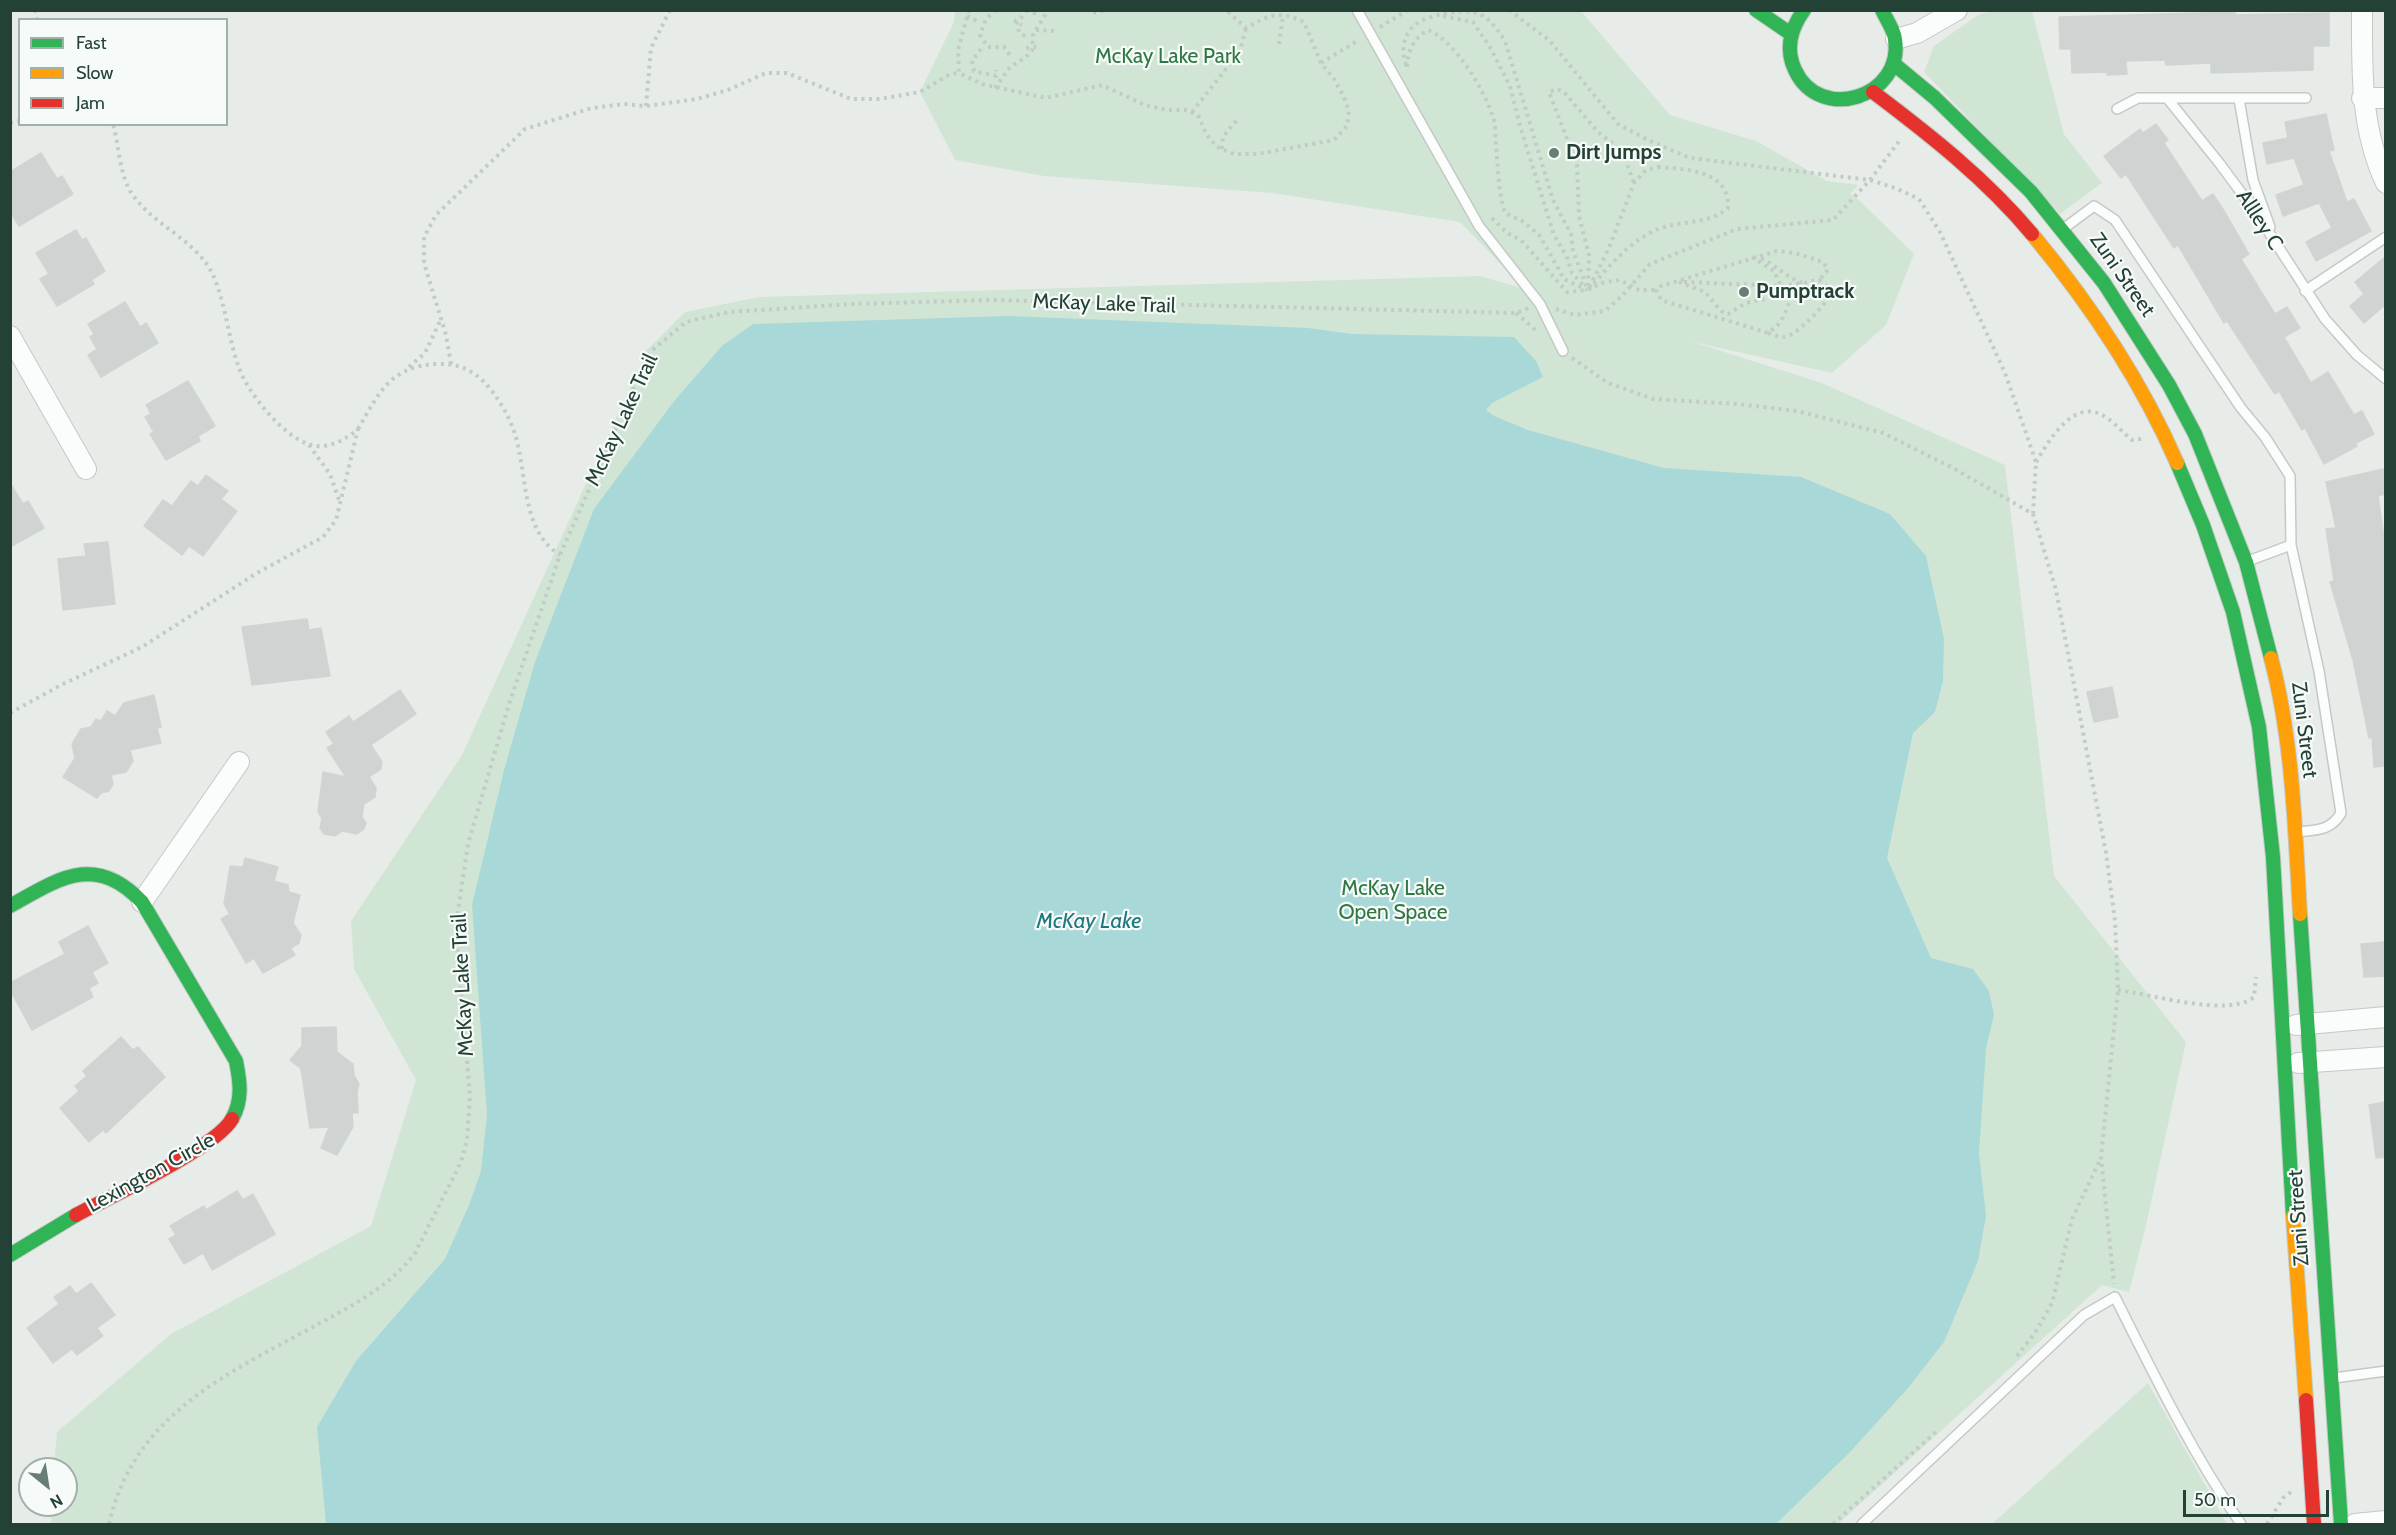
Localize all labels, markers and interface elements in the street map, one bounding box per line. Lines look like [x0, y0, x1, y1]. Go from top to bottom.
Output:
legend [18, 18, 228, 126]
text: Fast [76, 32, 107, 54]
park label: McKay Lake Park [1095, 44, 1241, 70]
text: Slow [76, 62, 113, 84]
text: Jam [76, 92, 105, 114]
place label: Dirt Jumps [1566, 140, 1661, 166]
marker: Dirt Jumps [1547, 146, 1561, 160]
street label: Allley C [2230, 185, 2288, 255]
street label: Zuni Street [2084, 228, 2160, 322]
place label: Pumptrack [1756, 279, 1854, 305]
marker: Pumptrack [1737, 285, 1751, 299]
street label: McKay Lake Trail [1032, 289, 1176, 319]
street label: McKay Lake Trail [580, 350, 664, 490]
street label: Zuni Street [2286, 680, 2322, 780]
park label: McKay Lake Open Space [1339, 876, 1447, 926]
water label: McKay Lake [1037, 909, 1141, 935]
street label: McKay Lake Trail [447, 913, 479, 1057]
street label: Lexington Circle [83, 1128, 219, 1218]
street label: Zuni Street [2283, 1169, 2315, 1267]
north arrow [18, 1457, 78, 1517]
scale bar [2186, 1478, 2332, 1516]
text: 50 m [2194, 1489, 2236, 1511]
text: N [47, 1490, 66, 1512]

